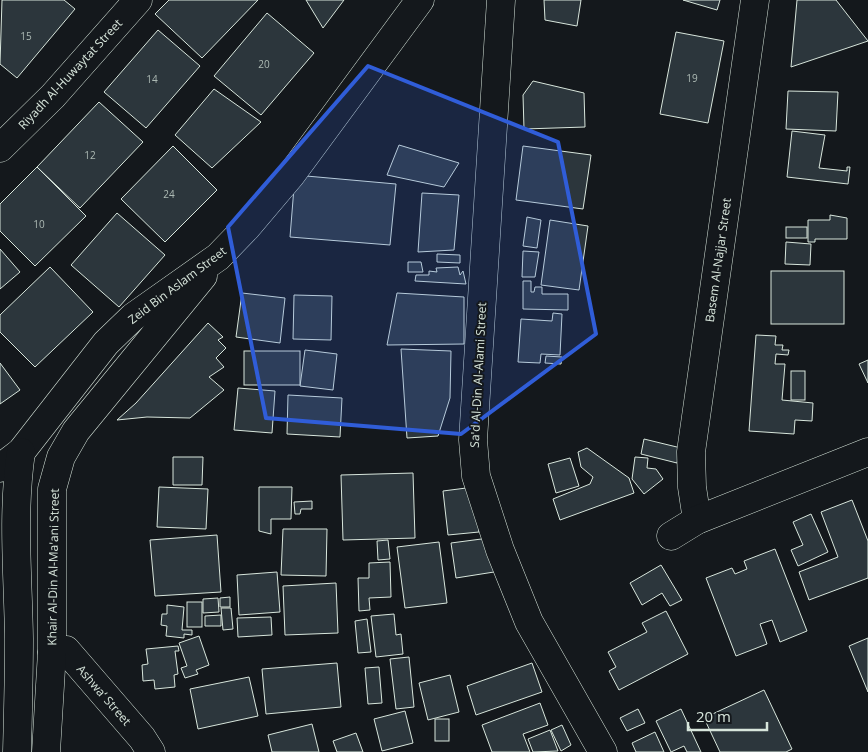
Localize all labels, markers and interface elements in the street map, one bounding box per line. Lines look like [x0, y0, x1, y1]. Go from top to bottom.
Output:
street label: Riyadh Al-Huwaytat Street [14, 15, 126, 133]
house number: 15 [20, 29, 32, 43]
house number: 20 [258, 57, 270, 71]
house number: 19 [686, 71, 698, 85]
house number: 14 [146, 72, 158, 86]
house number: 12 [84, 148, 96, 162]
house number: 24 [163, 187, 175, 201]
street label: Basem Al-Najjar Street [701, 197, 735, 323]
house number: 10 [33, 217, 45, 231]
street label: Zeid Bin Aslam Street [124, 242, 230, 328]
street label: Sa'd Al-Din Al-Alami Street [466, 302, 490, 448]
street label: Khair Al-Din Al-Ma'ani Street [43, 488, 63, 646]
street label: Ashwa‘ Street [73, 661, 135, 729]
scale bar [688, 700, 767, 732]
text: 20 m [696, 706, 731, 726]

